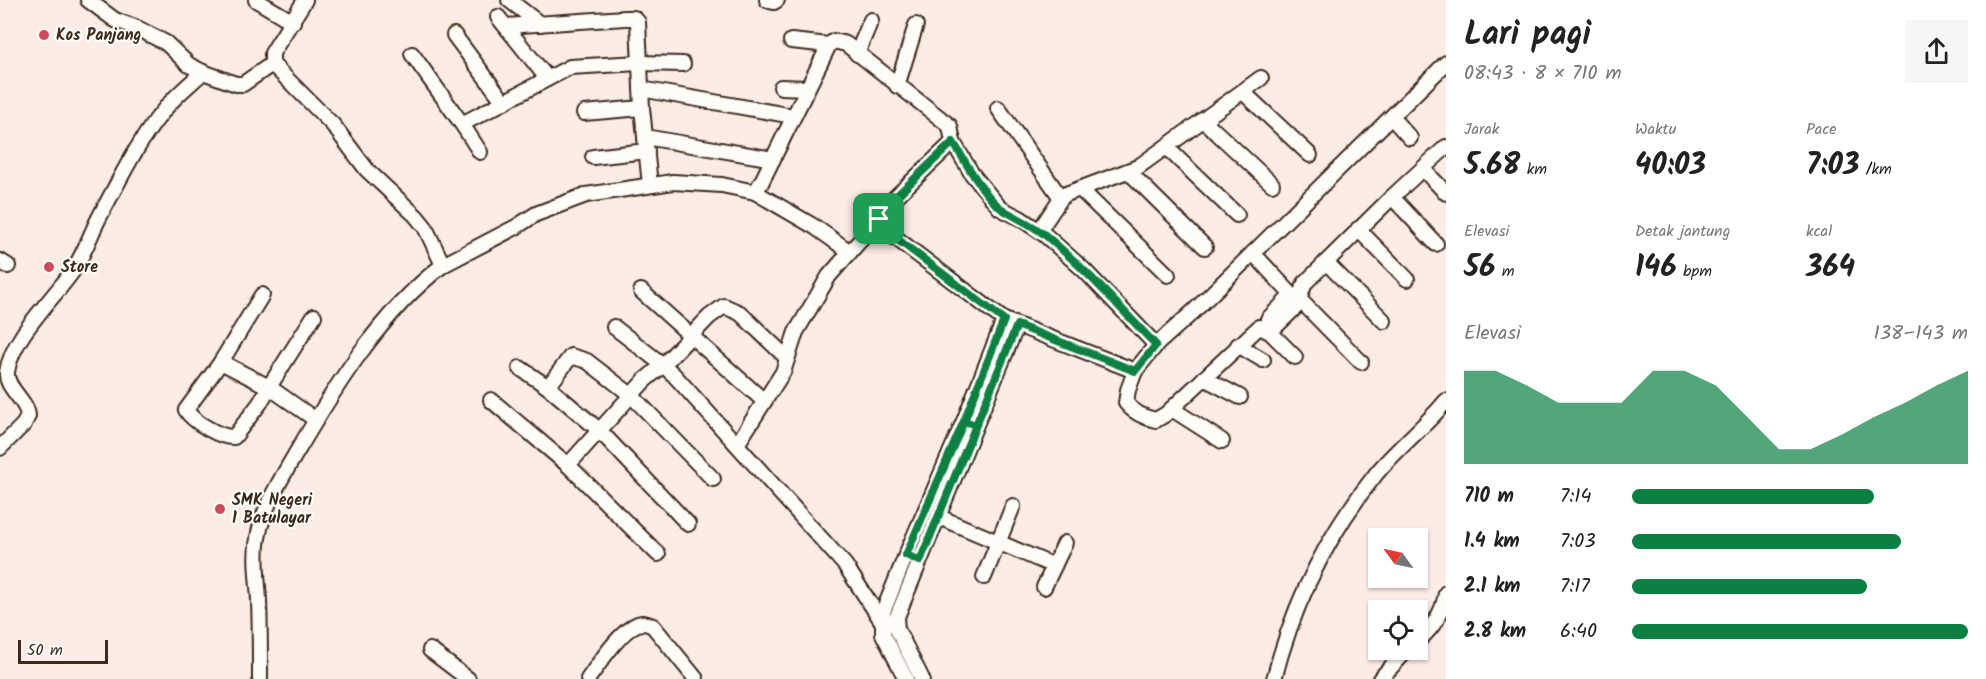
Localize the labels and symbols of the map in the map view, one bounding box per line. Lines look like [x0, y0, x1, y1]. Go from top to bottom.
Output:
place label: Kos Panjang [56, 23, 141, 48]
marker: Kos Panjang [37, 28, 51, 42]
pin [853, 193, 904, 244]
place label: Store [61, 255, 98, 280]
marker: Store [42, 260, 56, 274]
place label: SMK Negeri 1 Batulayar [232, 488, 313, 531]
marker: SMK Negeri 1 Batulayar [213, 502, 227, 516]
north arrow [1368, 528, 1428, 588]
scale bar [18, 637, 108, 664]

